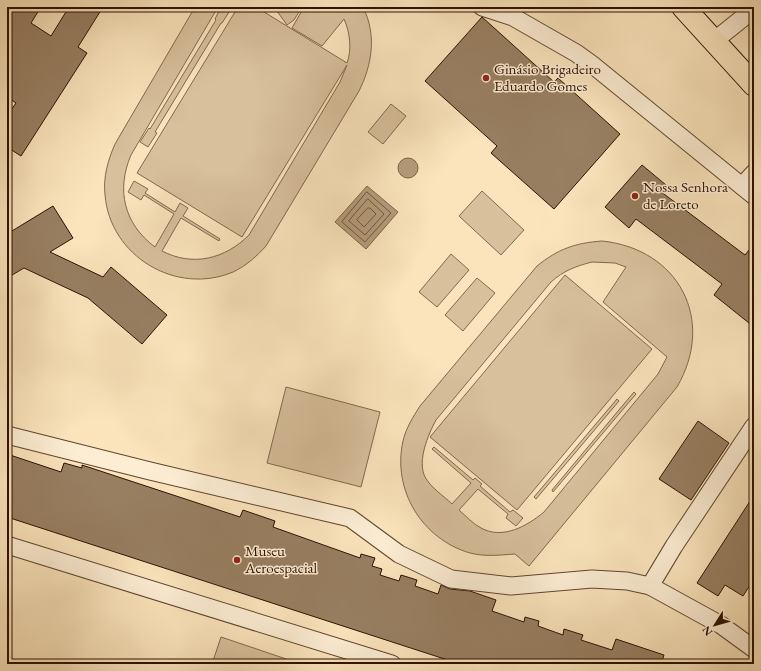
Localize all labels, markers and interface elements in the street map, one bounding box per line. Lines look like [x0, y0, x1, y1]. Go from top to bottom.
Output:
place label: Ginásio Brigadeiro Eduardo Gomes [494, 59, 601, 95]
marker: Ginásio Brigadeiro Eduardo Gomes [481, 73, 491, 83]
place label: Nossa Senhora de Loreto [643, 177, 728, 213]
marker: Nossa Senhora de Loreto [630, 191, 640, 201]
place label: Museu Aeroespacial [244, 541, 318, 577]
marker: Museu Aeroespacial [232, 555, 242, 565]
north arrow [695, 605, 735, 645]
text: N [699, 623, 715, 639]

